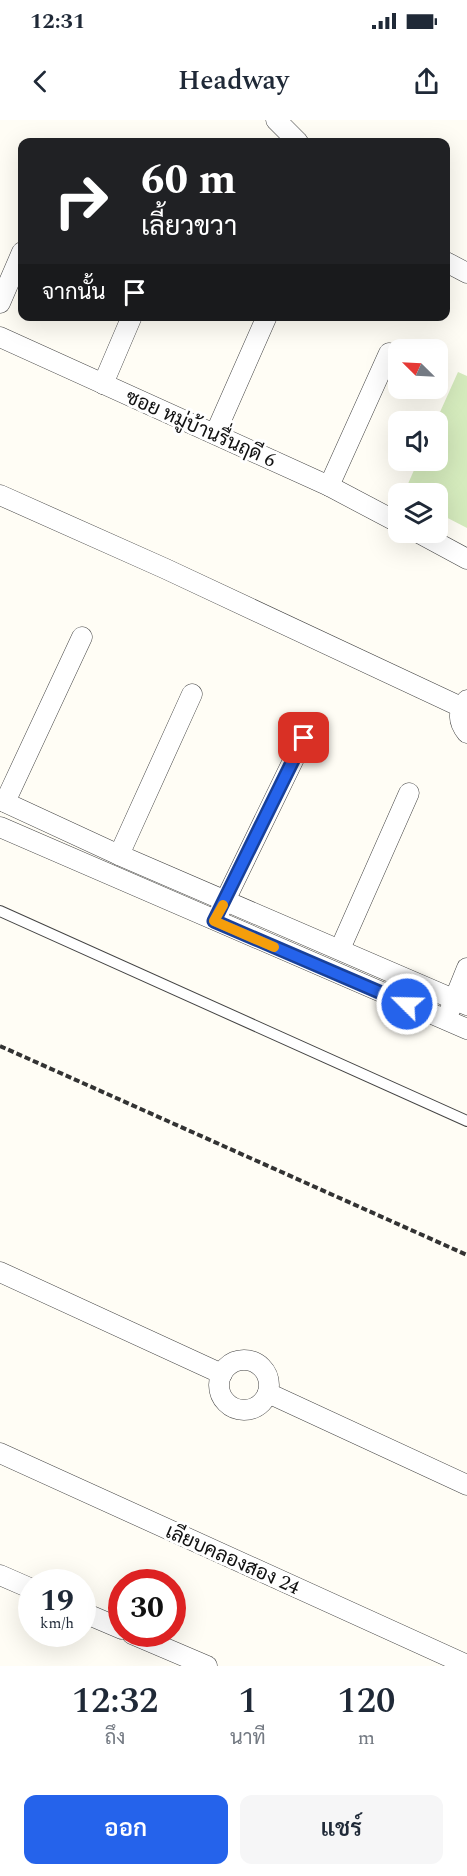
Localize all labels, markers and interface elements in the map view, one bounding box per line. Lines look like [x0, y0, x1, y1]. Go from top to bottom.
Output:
text: 12:31 [30, 5, 85, 38]
text: Headway [178, 60, 289, 102]
icon: back [24, 65, 57, 98]
icon: share [410, 65, 443, 98]
text: 60 m [141, 149, 236, 212]
icon: right [42, 162, 120, 240]
text: เลี้ยวขวา [141, 206, 237, 248]
text: จากนั้น [42, 276, 106, 309]
icon: arrive [118, 276, 151, 309]
north arrow [388, 339, 448, 399]
map controls [388, 339, 448, 543]
street label: ซอย หมู่บ้านรื่นฤดี 6 [121, 380, 282, 476]
button: sound [388, 411, 448, 471]
button: layers [388, 483, 448, 543]
pin [278, 712, 329, 763]
icon: arrive [287, 721, 320, 754]
position arrow [375, 972, 439, 1036]
street label: เลียบคลองสอง 24 [161, 1517, 304, 1603]
speed limit sign: 30 [108, 1569, 186, 1647]
text: 19 [40, 1578, 74, 1624]
text: km/h [40, 1612, 74, 1635]
text: 12:32 [72, 1674, 158, 1729]
text: 1 [238, 1674, 257, 1729]
text: 120 [337, 1674, 395, 1729]
text: ถึง [105, 1723, 125, 1753]
text: นาที [230, 1723, 266, 1753]
text: m [358, 1723, 375, 1753]
button: ออก [24, 1795, 228, 1864]
button: แชร์ [240, 1795, 443, 1864]

